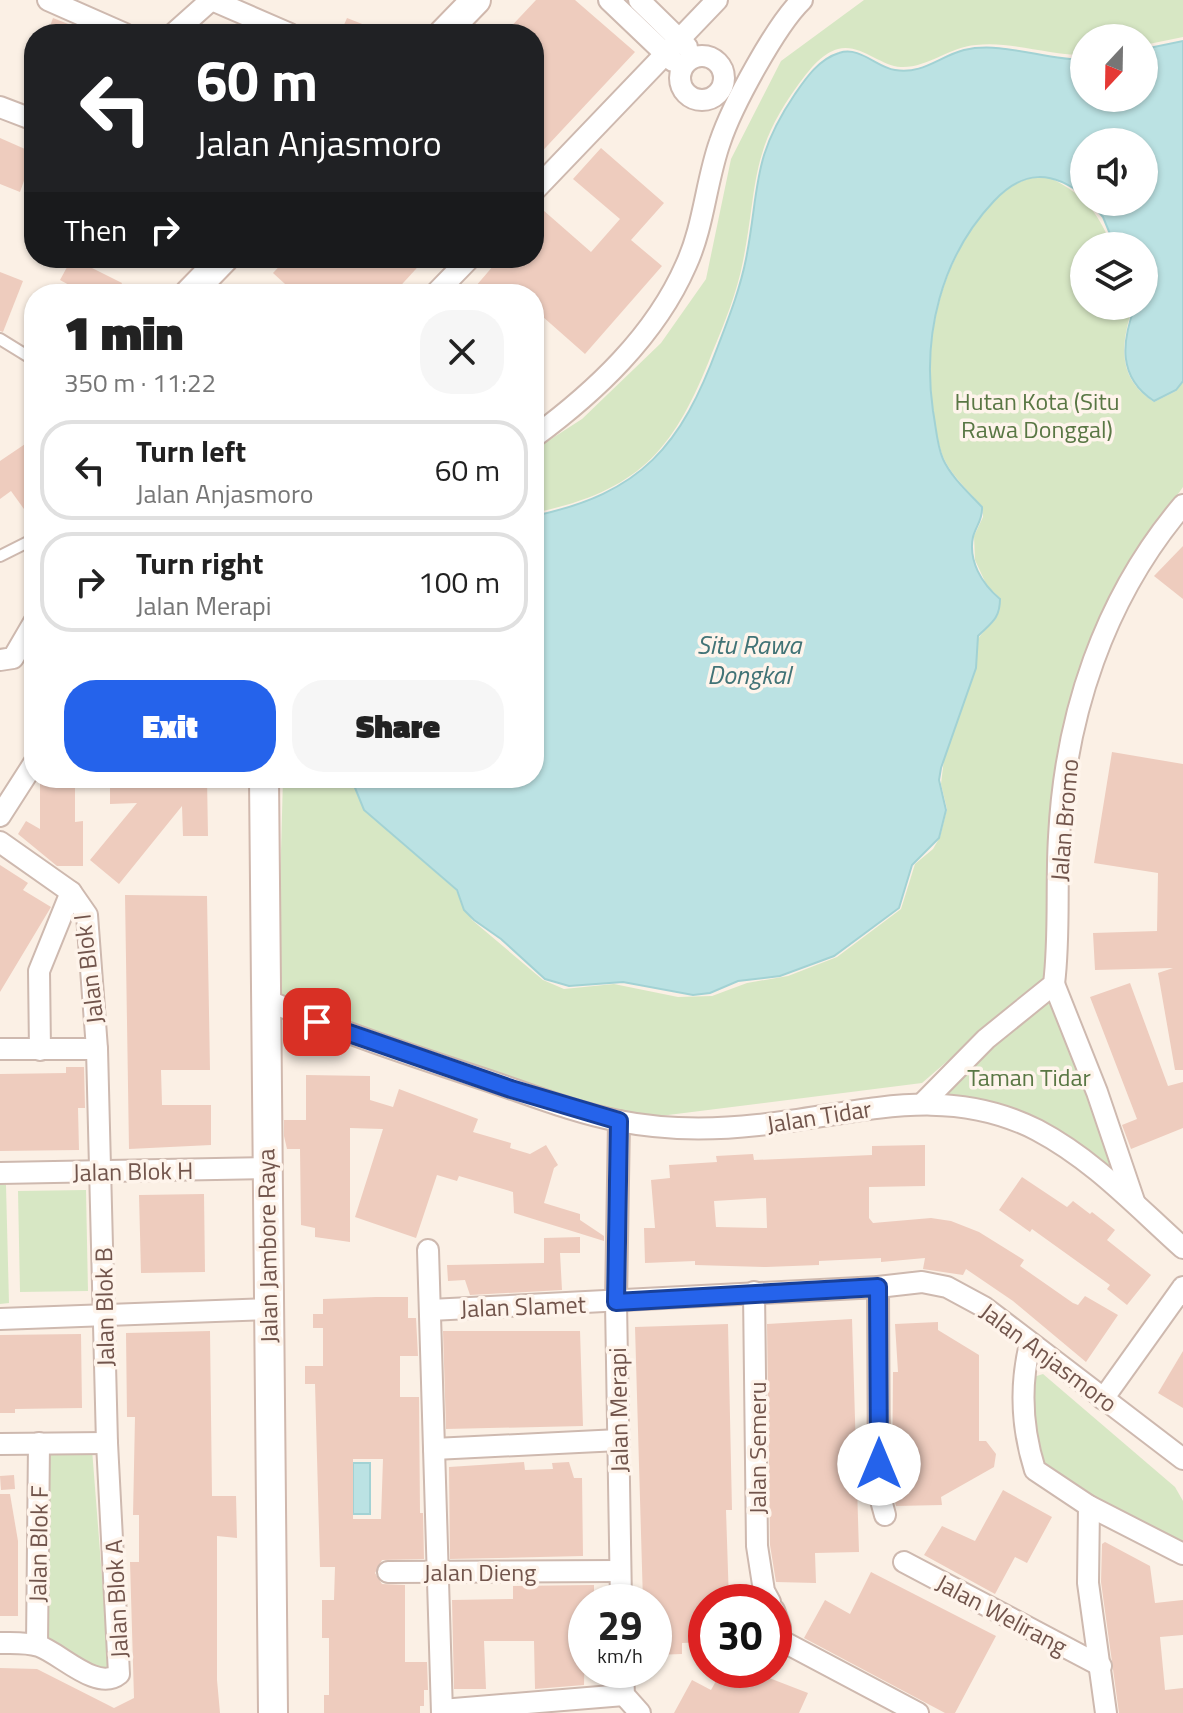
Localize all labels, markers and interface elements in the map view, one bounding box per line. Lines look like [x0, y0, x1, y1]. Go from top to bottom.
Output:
north arrow [1070, 24, 1158, 112]
map controls [1070, 24, 1158, 320]
text: 60 m [196, 38, 318, 123]
icon: left [64, 56, 168, 160]
text: Jalan Anjasmoro [196, 115, 442, 170]
button: sound [1070, 128, 1158, 216]
text: Then [64, 207, 127, 253]
icon: right [143, 208, 187, 252]
button: layers [1070, 232, 1158, 320]
text: 1 min [64, 296, 183, 369]
button: close [420, 310, 504, 394]
text: 350 m · 11:22 [64, 363, 216, 402]
park label: Hutan Kota (Situ Rawa Donggal) [955, 383, 1119, 447]
text: Turn left [136, 428, 246, 474]
text: 60 m [435, 447, 500, 493]
icon: left [68, 448, 112, 492]
text: Jalan Anjasmoro [136, 474, 313, 513]
text: Turn right [136, 540, 264, 586]
text: 100 m [418, 559, 500, 605]
icon: right [68, 560, 112, 604]
text: Jalan Merapi [136, 586, 272, 625]
water label: Situ Rawa Dongkal [697, 625, 803, 694]
button: Exit [64, 680, 276, 772]
button: Share [292, 680, 504, 772]
street label: Jalan Bromo [1041, 757, 1087, 883]
street label: Jalan Blok I [63, 912, 113, 1026]
pin [283, 988, 351, 1056]
icon: arrive [295, 1000, 339, 1044]
park label: Taman Tidar [967, 1059, 1091, 1095]
street label: Jalan Tidar [764, 1090, 874, 1142]
street label: Jalan Jambore Raya [247, 1148, 287, 1344]
street label: Jalan Blok H [72, 1152, 194, 1190]
street label: Jalan Blok B [85, 1247, 123, 1367]
street label: Jalan Slamet [460, 1286, 587, 1326]
street label: Jalan Anjasmoro [973, 1293, 1125, 1421]
street label: Jalan Merapi [599, 1347, 637, 1473]
street label: Jalan Semeru [739, 1381, 775, 1515]
position arrow [837, 1422, 921, 1506]
street label: Jalan Blok F [19, 1485, 57, 1603]
street label: Jalan Blok A [95, 1539, 137, 1659]
street label: Jalan Dieng [424, 1554, 536, 1590]
street label: Jalan Welirang [930, 1564, 1074, 1664]
speed limit sign: 30 [688, 1584, 792, 1688]
text: 29 [598, 1595, 642, 1656]
text: km/h [597, 1640, 643, 1671]

